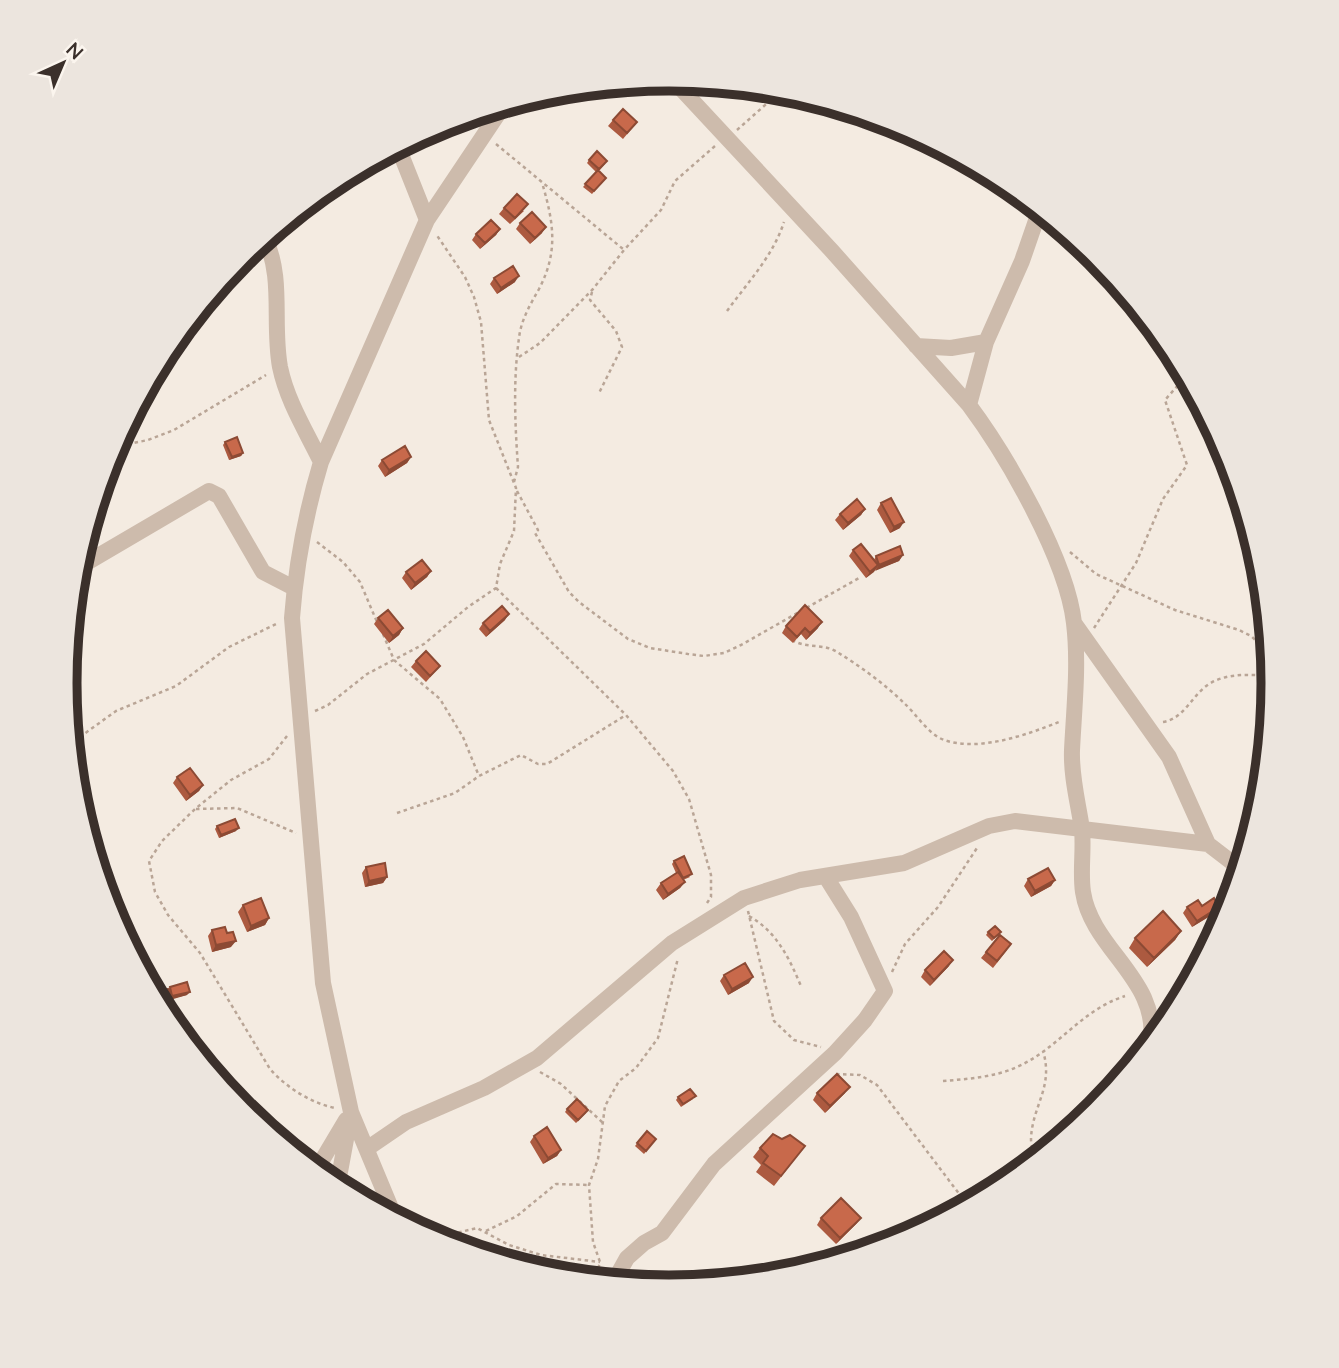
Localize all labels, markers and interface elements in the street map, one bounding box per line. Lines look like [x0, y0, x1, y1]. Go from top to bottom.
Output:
north arrow [28, 28, 98, 98]
text: N [62, 37, 88, 64]

